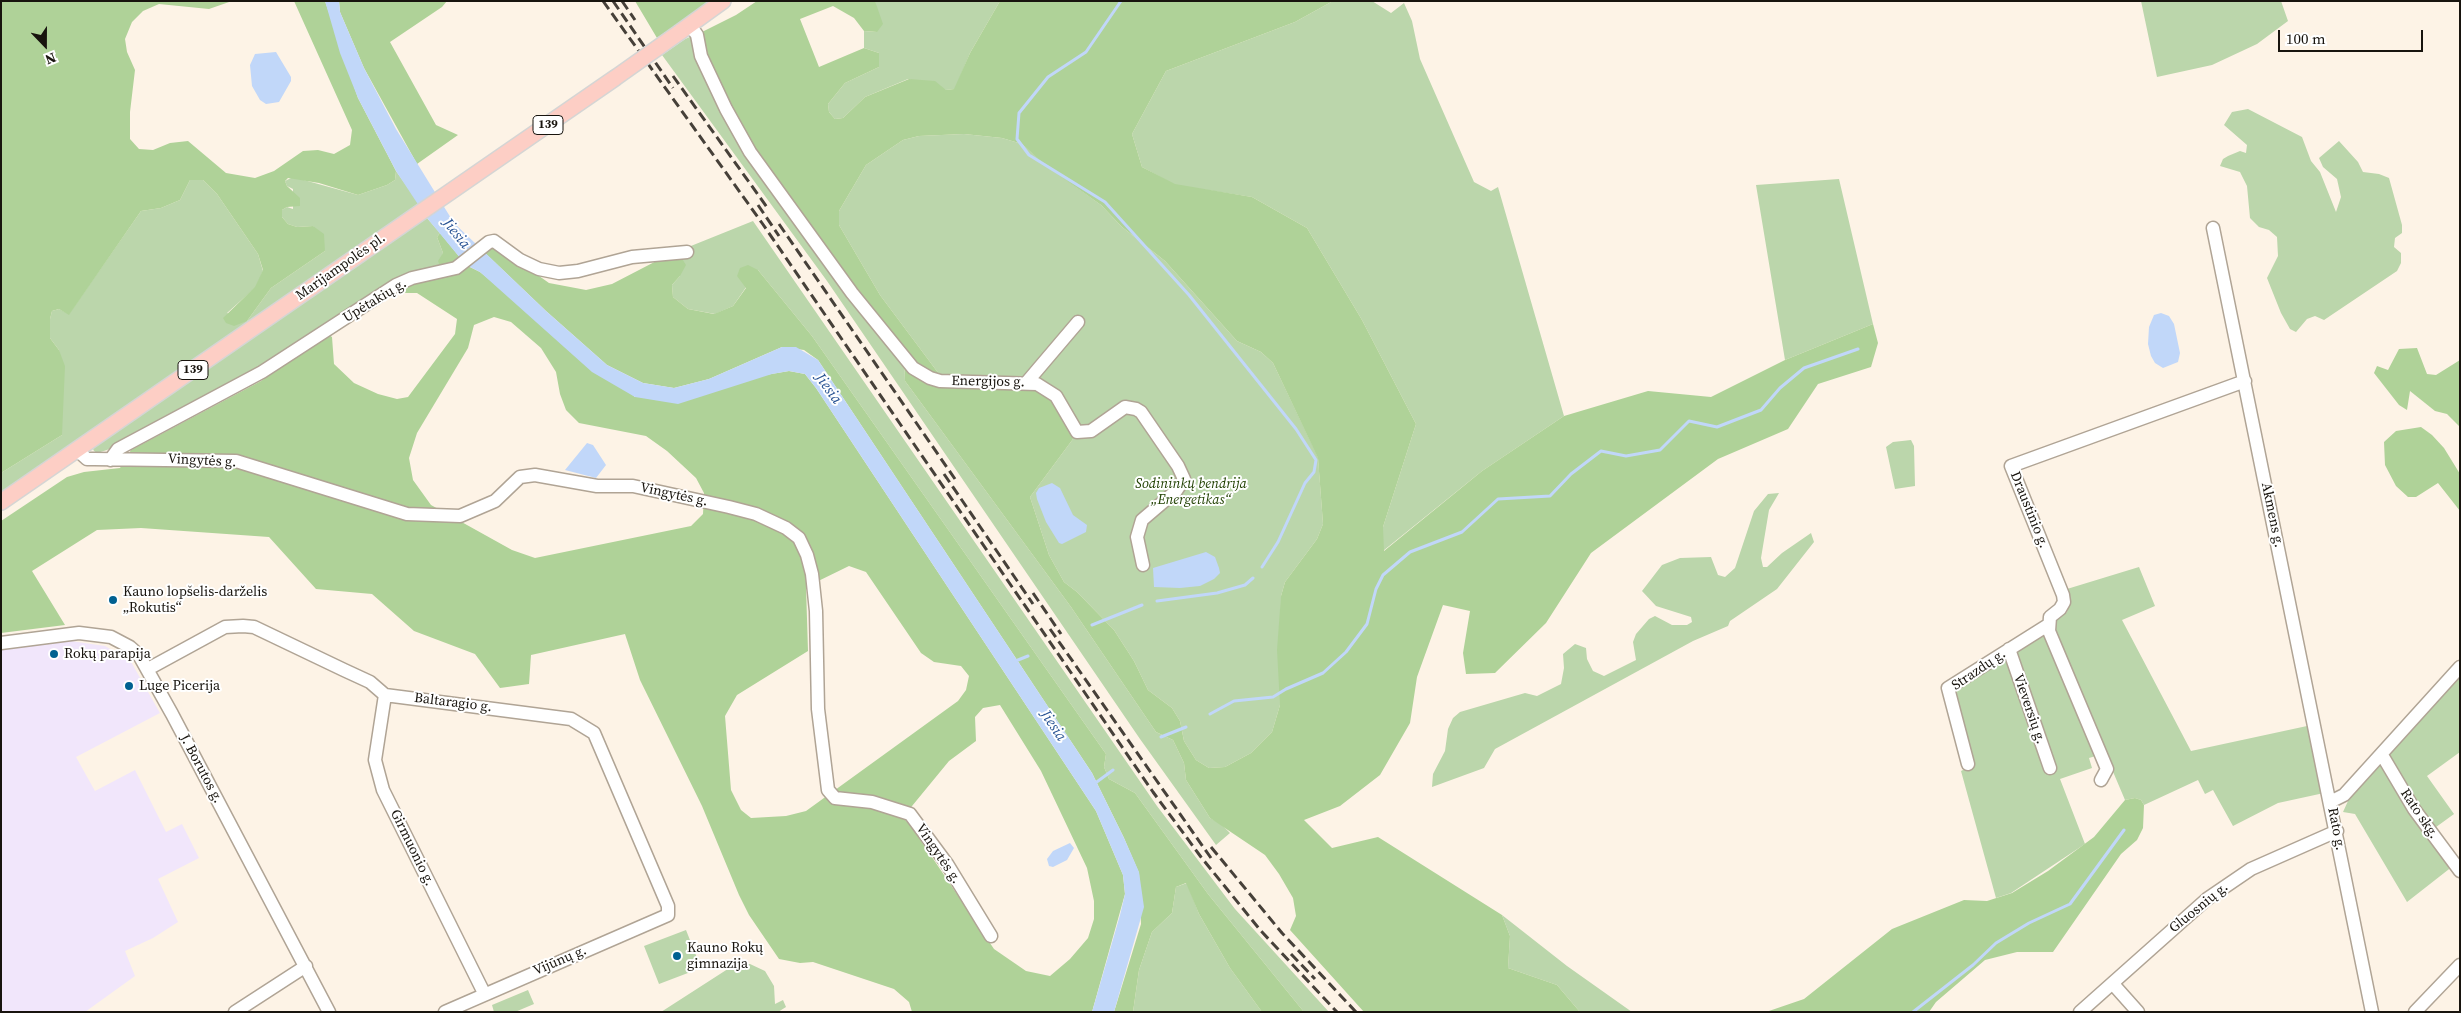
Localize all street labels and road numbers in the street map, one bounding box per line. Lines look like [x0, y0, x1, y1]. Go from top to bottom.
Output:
road number: 139 [533, 116, 563, 134]
street label: Marijampolės pl. [293, 230, 389, 304]
street label: Upėtakių g. [340, 275, 410, 327]
road number: 139 [178, 360, 208, 380]
street label: Energijos g. [951, 373, 1025, 391]
street label: Vingytės g. [167, 451, 237, 471]
street label: Draustinio g. [2006, 469, 2052, 551]
street label: Vingytės g. [639, 480, 709, 510]
street label: Akmens g. [2257, 481, 2287, 549]
street label: Strazdų g. [1949, 646, 2009, 694]
street label: Vieversių g. [2009, 672, 2049, 746]
street label: Baltaragio g. [413, 690, 493, 716]
street label: J. Borutos g. [176, 732, 226, 806]
street label: Rato skg. [2396, 786, 2442, 842]
street label: Rato g. [2324, 806, 2348, 852]
street label: Girmuonio g. [386, 807, 438, 889]
street label: Vingytės g. [912, 821, 964, 887]
street label: Gluosnių g. [2166, 879, 2232, 937]
street label: Vijūnų g. [531, 942, 589, 980]

